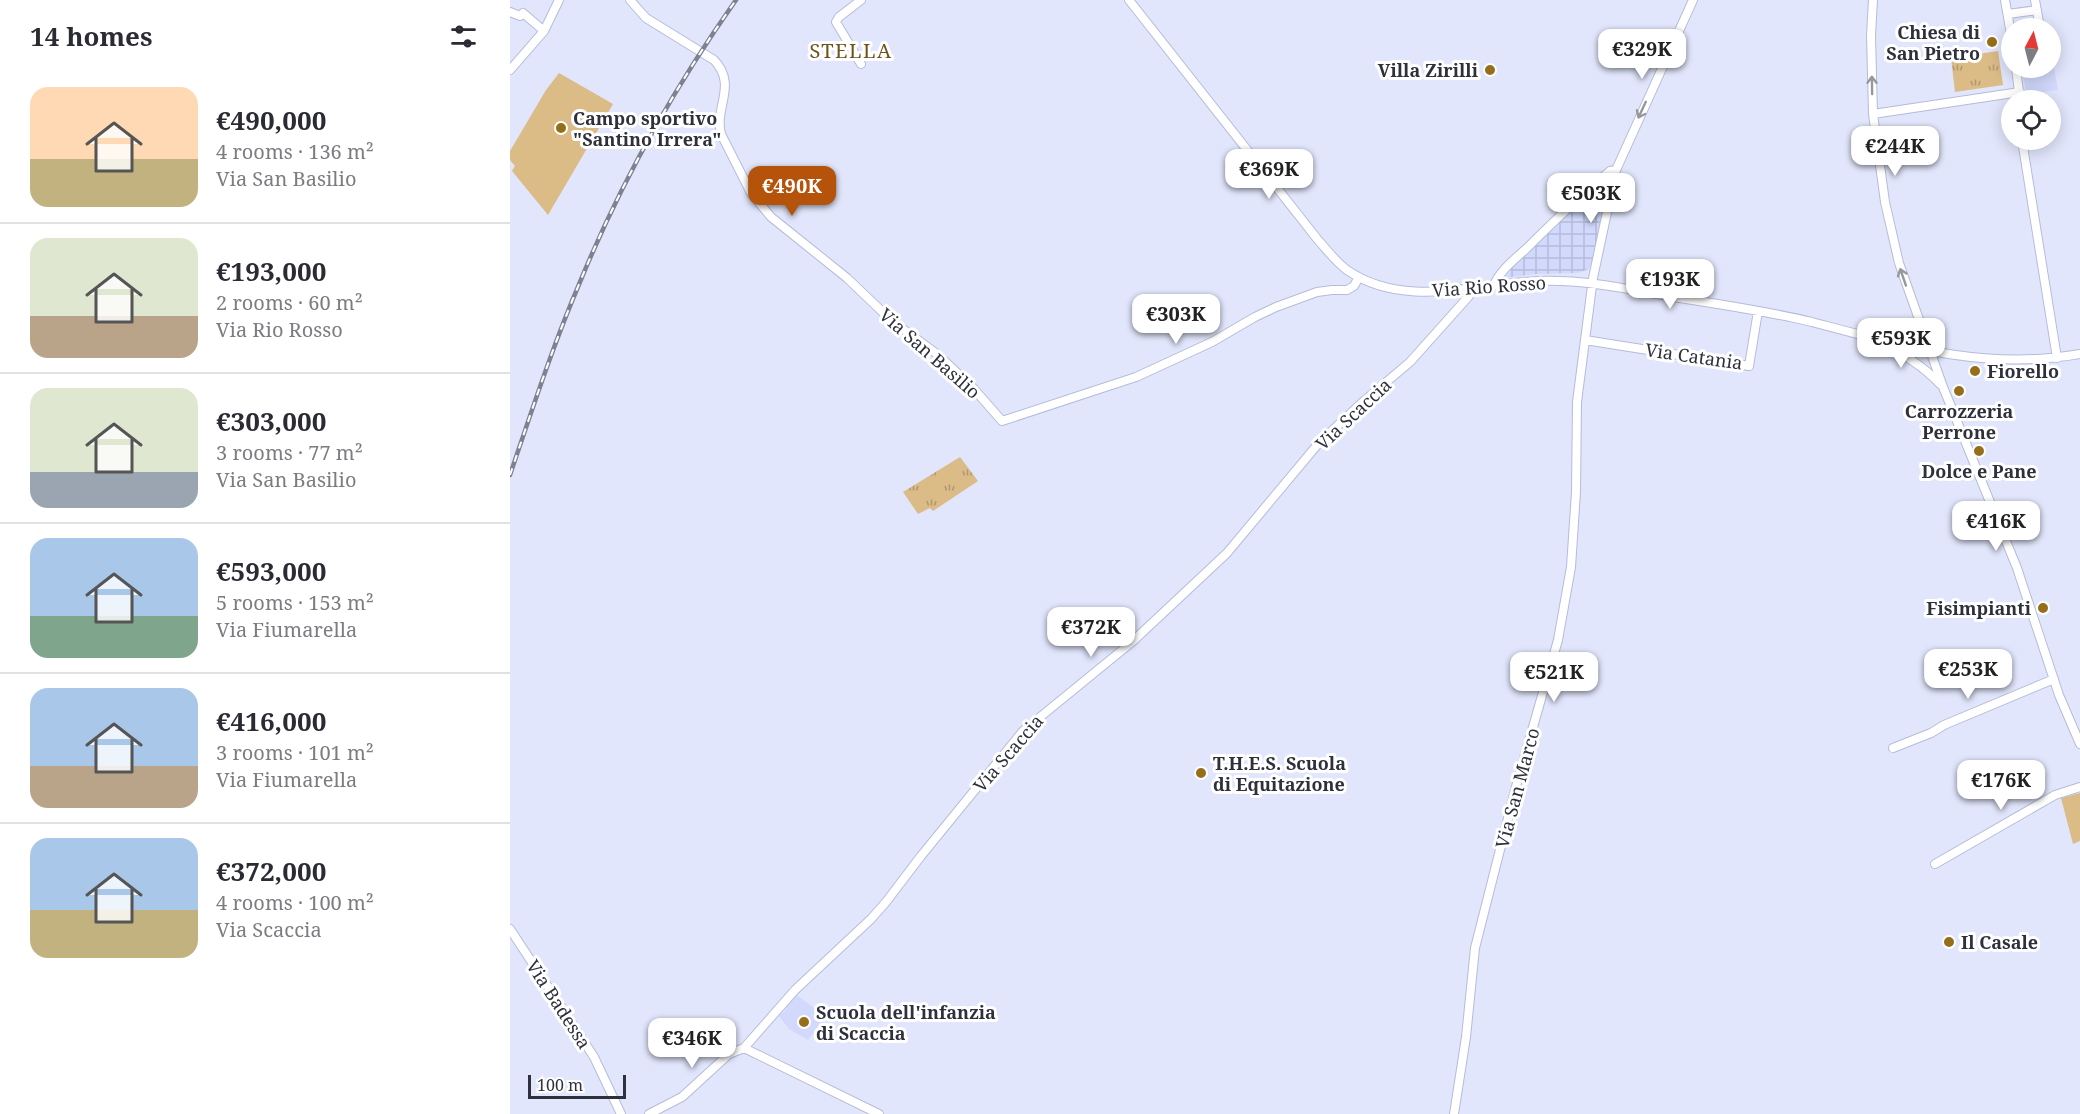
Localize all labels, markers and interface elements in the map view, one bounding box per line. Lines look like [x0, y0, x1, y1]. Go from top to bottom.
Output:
text: 14 homes [30, 18, 152, 54]
north arrow [2001, 18, 2061, 78]
map controls [2001, 18, 2061, 150]
icon: filters [447, 20, 480, 53]
place label: Chiesa di San Pietro [1886, 20, 1981, 65]
pin: €329K [1600, 29, 1684, 80]
text: €329K [1612, 35, 1672, 62]
marker: Chiesa di San Pietro [1985, 35, 1999, 49]
district label: STELLA [809, 37, 893, 64]
place label: Villa Zirilli [1378, 58, 1479, 82]
marker: Villa Zirilli [1483, 63, 1497, 77]
one-way arrow [1866, 75, 1878, 95]
button: locate [2001, 90, 2061, 150]
one-way arrow [1636, 101, 1648, 119]
text: €490,000 [216, 102, 326, 138]
place label: Campo sportivo "Santino Irrera" [573, 106, 721, 151]
icon: home [78, 111, 150, 183]
marker: Campo sportivo "Santino Irrera" [554, 121, 568, 135]
pin: €244K [1853, 126, 1937, 177]
text: €244K [1865, 132, 1925, 159]
text: 4 rooms · 136 m² [216, 138, 374, 165]
pin: €369K [1227, 149, 1311, 200]
text: €369K [1239, 155, 1299, 182]
text: Via San Basilio [216, 165, 357, 192]
pin: €490K [750, 166, 834, 217]
text: €490K [762, 172, 822, 199]
pin: €503K [1549, 173, 1633, 224]
text: €503K [1561, 179, 1621, 206]
text: €193,000 [216, 253, 326, 289]
pin: €193K [1628, 259, 1712, 310]
icon: home [78, 262, 150, 334]
text: €193K [1640, 265, 1700, 292]
one-way arrow [1897, 268, 1908, 287]
street label: Via Rio Rosso [1431, 270, 1547, 302]
text: 2 rooms · 60 m² [216, 289, 363, 316]
pin: €303K [1134, 294, 1218, 345]
text: €303K [1146, 300, 1206, 327]
street label: Via San Basilio [874, 302, 986, 404]
text: Via Rio Rosso [216, 316, 343, 343]
pin: €593K [1859, 318, 1943, 369]
text: €593K [1871, 324, 1931, 351]
street label: Via Catania [1644, 337, 1744, 375]
place label: Fiorello [1987, 359, 2059, 383]
marker: Fiorello [1968, 364, 1982, 378]
street label: Via Scaccia [1310, 373, 1396, 455]
marker: Carrozzeria Perrone [1952, 384, 1966, 398]
place label: Carrozzeria Perrone [1905, 399, 2013, 444]
text: €303,000 [216, 403, 326, 439]
icon: home [78, 412, 150, 484]
text: 3 rooms · 77 m² [216, 439, 363, 466]
marker: Dolce e Pane [1972, 444, 1986, 458]
place label: Dolce e Pane [1921, 459, 2037, 483]
text: Via San Basilio [216, 466, 357, 493]
pin: €416K [1954, 501, 2038, 552]
text: €416K [1966, 507, 2026, 534]
text: €593,000 [216, 553, 326, 589]
icon: home [78, 562, 150, 634]
text: 5 rooms · 153 m² [216, 589, 374, 616]
place label: Fisimpianti [1926, 596, 2032, 620]
marker: Fisimpianti [2036, 601, 2050, 615]
pin: €372K [1049, 607, 1133, 658]
text: €372K [1061, 613, 1121, 640]
text: Via Fiumarella [216, 616, 357, 643]
pin: €253K [1926, 649, 2010, 700]
pin: €521K [1512, 652, 1596, 703]
text: €253K [1938, 655, 1998, 682]
text: €521K [1524, 658, 1584, 685]
text: €416,000 [216, 703, 326, 739]
street label: Via Scaccia [968, 709, 1048, 797]
icon: home [78, 712, 150, 784]
street label: Via San Marco [1489, 725, 1545, 851]
text: 3 rooms · 101 m² [216, 739, 374, 766]
place label: T.H.E.S. Scuola di Equitazione [1213, 751, 1346, 796]
pin: €176K [1959, 760, 2043, 811]
text: Via Fiumarella [216, 766, 357, 793]
marker: T.H.E.S. Scuola di Equitazione [1194, 766, 1208, 780]
text: €176K [1971, 766, 2031, 793]
text: €372,000 [216, 853, 326, 889]
icon: home [78, 862, 150, 934]
text: 4 rooms · 100 m² [216, 889, 374, 916]
text: Via Scaccia [216, 916, 322, 943]
place label: Il Casale [1961, 930, 2038, 954]
marker: Il Casale [1942, 935, 1956, 949]
street label: Via Badessa [521, 955, 597, 1053]
place label: Scuola dell'infanzia di Scaccia [816, 1000, 996, 1045]
marker: Scuola dell'infanzia di Scaccia [797, 1015, 811, 1029]
pin: €346K [650, 1018, 734, 1069]
text: €346K [662, 1024, 722, 1051]
scale bar [528, 1072, 626, 1100]
text: 100 m [537, 1074, 583, 1096]

